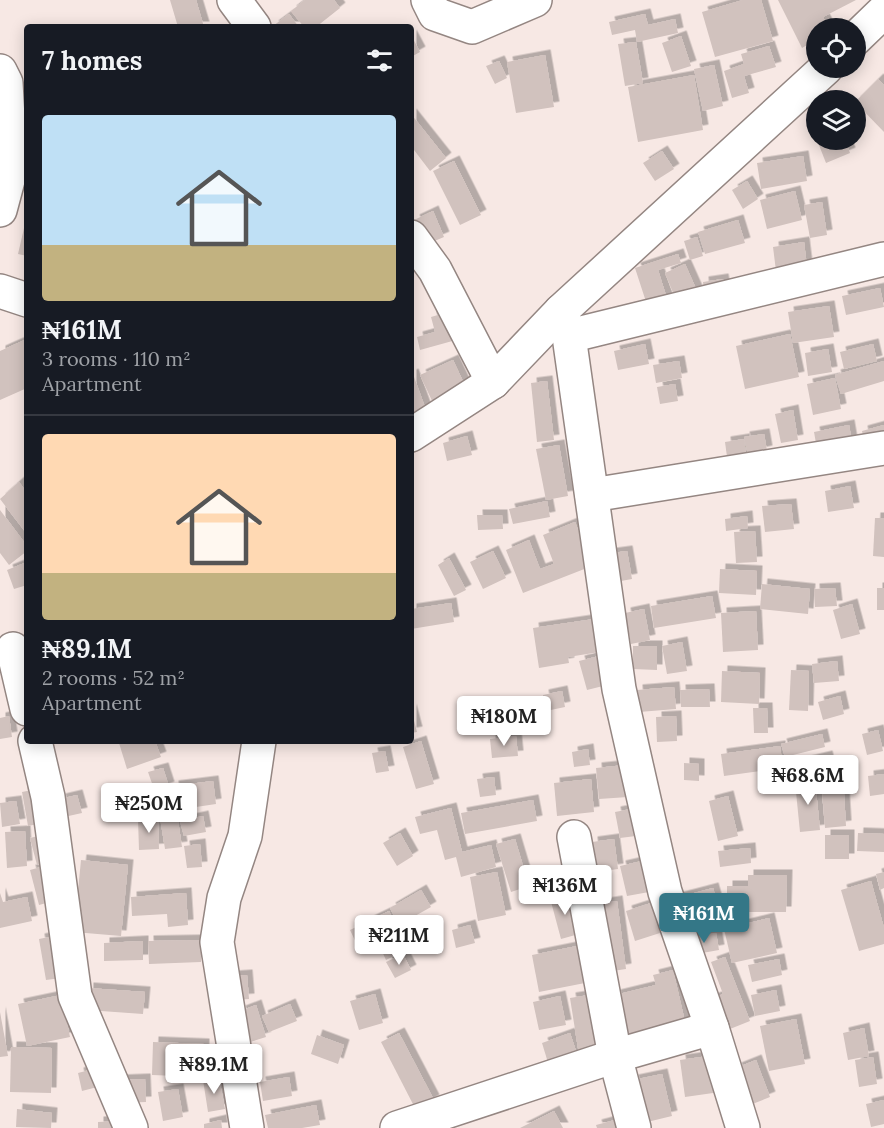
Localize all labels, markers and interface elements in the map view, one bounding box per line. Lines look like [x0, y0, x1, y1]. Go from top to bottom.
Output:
map controls [806, 18, 866, 150]
button: locate [806, 18, 866, 78]
text: 7 homes [42, 44, 142, 77]
icon: filters [363, 44, 396, 77]
button: layers [806, 90, 866, 150]
icon: home [165, 154, 273, 262]
text: ₦161M [42, 313, 122, 346]
text: 3 rooms · 110 m² [42, 346, 191, 371]
text: Apartment [42, 371, 142, 396]
icon: home [165, 473, 273, 581]
text: ₦89.1M [42, 632, 132, 665]
text: 2 rooms · 52 m² [42, 665, 185, 690]
text: Apartment [42, 690, 142, 715]
pin: ₦180M [462, 696, 546, 747]
text: ₦180M [471, 703, 537, 728]
pin: ₦68.6M [759, 755, 857, 806]
text: ₦68.6M [772, 762, 844, 787]
pin: ₦250M [107, 783, 191, 834]
text: ₦250M [115, 790, 183, 815]
pin: ₦136M [523, 865, 607, 916]
text: ₦136M [533, 872, 597, 897]
pin: ₦161M [662, 893, 746, 944]
text: ₦161M [673, 900, 735, 925]
pin: ₦211M [357, 915, 441, 966]
text: ₦211M [369, 922, 429, 947]
pin: ₦89.1M [165, 1044, 263, 1095]
text: ₦89.1M [179, 1051, 249, 1076]

